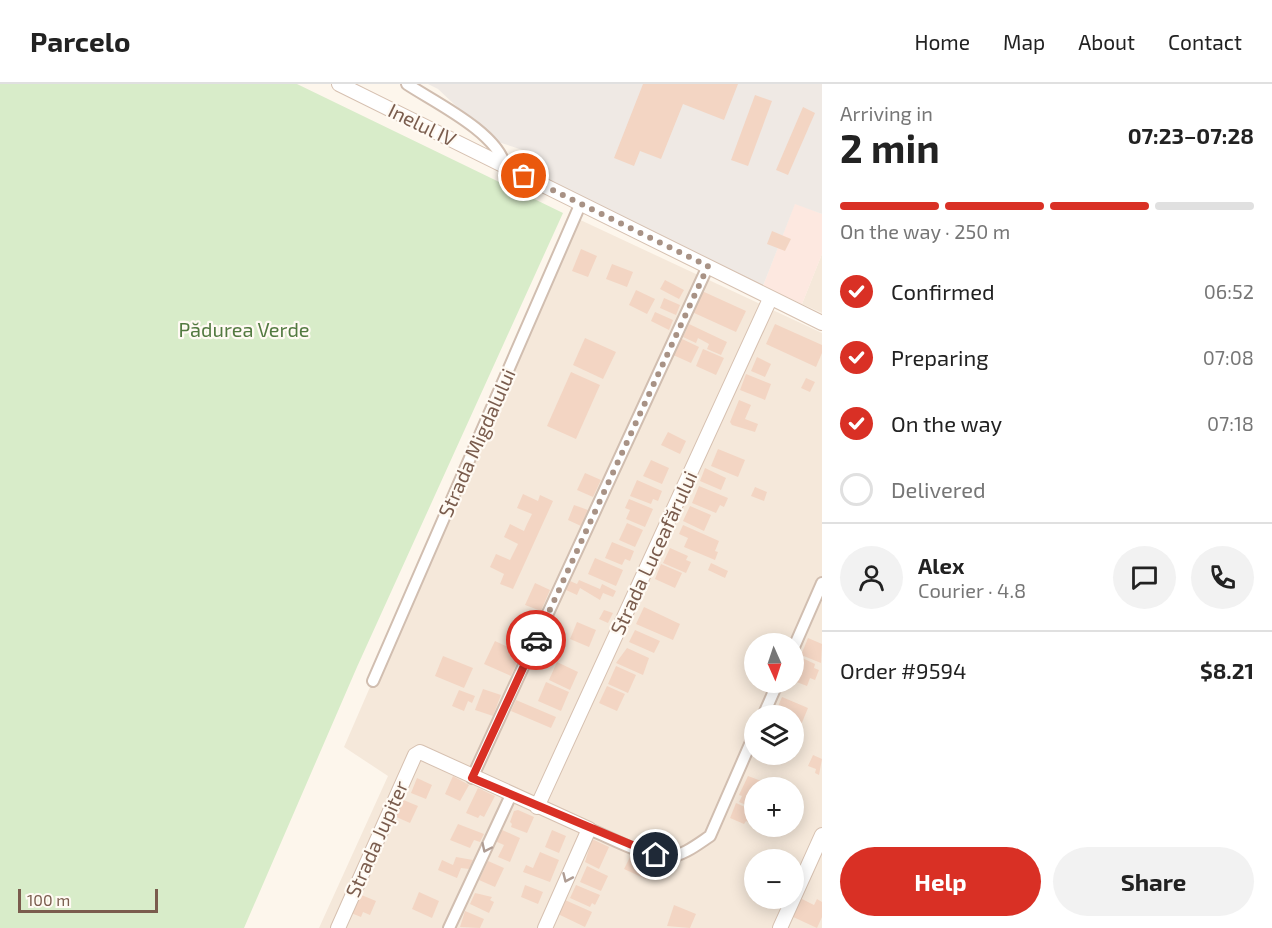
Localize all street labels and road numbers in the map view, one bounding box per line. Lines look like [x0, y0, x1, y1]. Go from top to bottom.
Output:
street label: Inelul IV [385, 97, 460, 151]
street label: Strada Migdalului [433, 365, 520, 521]
street label: Strada Luceafărului [605, 467, 702, 638]
street label: Strada Jupiter [340, 776, 413, 901]

